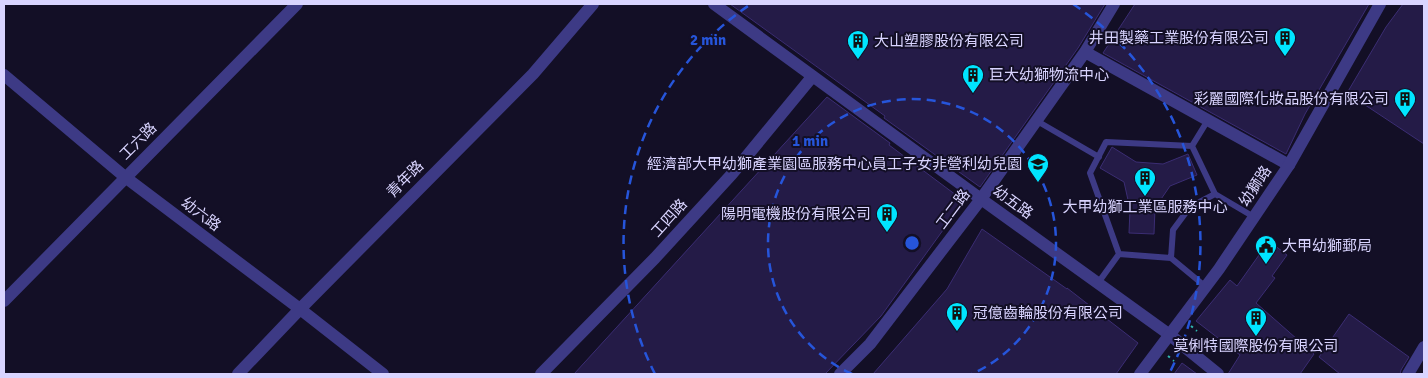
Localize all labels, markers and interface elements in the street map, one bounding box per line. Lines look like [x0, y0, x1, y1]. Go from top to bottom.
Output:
building icon: 井田製藥工業股份有限公司 [1273, 26, 1297, 57]
building icon: 大山塑膠股份有限公司 [846, 29, 870, 60]
place label: 井田製藥工業股份有限公司 [1089, 29, 1269, 47]
text: 2 min [690, 31, 726, 49]
place label: 大山塑膠股份有限公司 [874, 32, 1024, 50]
building icon: 巨大幼獅物流中心 [961, 63, 985, 94]
place label: 巨大幼獅物流中心 [989, 66, 1109, 84]
building icon: 彩麗國際化妝品股份有限公司 [1393, 87, 1417, 118]
place label: 彩麗國際化妝品股份有限公司 [1194, 90, 1389, 108]
street label: 工六路 [116, 119, 160, 163]
text: 1 min [792, 132, 828, 150]
school or university icon: 經濟部大甲幼獅產業園區服務中心員工子女非營利幼兒園 [1026, 152, 1050, 183]
place label: 經濟部大甲幼獅產業園區服務中心員工子女非營利幼兒園 [647, 155, 1022, 173]
street label: 青年路 [383, 157, 427, 201]
street label: 幼獅路 [1235, 162, 1275, 210]
building icon: 大甲幼獅工業區服務中心 [1133, 166, 1157, 197]
street label: 幼五路 [990, 181, 1036, 223]
street label: 工二路 [932, 186, 974, 232]
street label: 幼六路 [178, 193, 224, 235]
street label: 工四路 [647, 195, 691, 241]
place label: 大甲幼獅工業區服務中心 [1062, 198, 1228, 216]
building icon: 陽明電機股份有限公司 [875, 202, 899, 233]
place label: 陽明電機股份有限公司 [721, 205, 871, 223]
centre of rings [903, 234, 921, 252]
public building icon: 大甲幼獅郵局 [1254, 234, 1278, 265]
place label: 大甲幼獅郵局 [1282, 237, 1372, 255]
building icon: 冠億齒輪股份有限公司 [945, 301, 969, 332]
place label: 冠億齒輪股份有限公司 [973, 304, 1123, 322]
building icon: 莫俐特國際股份有限公司 [1244, 306, 1268, 337]
place label: 莫俐特國際股份有限公司 [1173, 337, 1339, 355]

